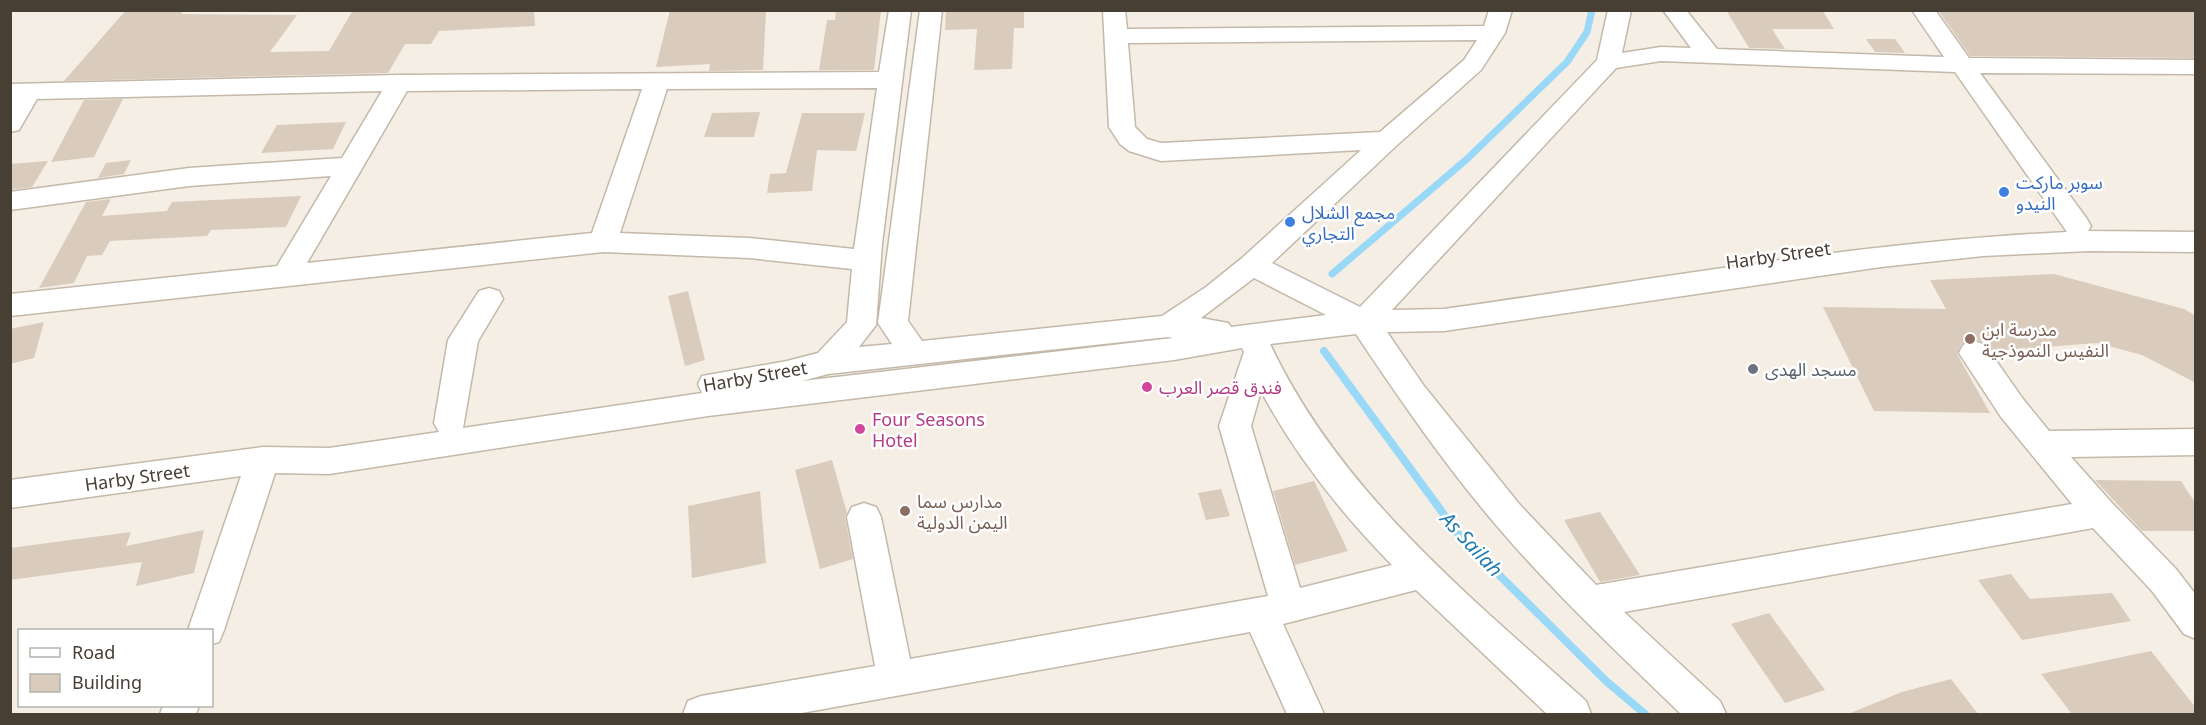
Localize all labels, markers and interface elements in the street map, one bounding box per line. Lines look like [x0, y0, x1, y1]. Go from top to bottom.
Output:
place label: سوبر ماركت النيدو [2016, 170, 2103, 215]
marker: سوبر ماركت النيدو [1997, 185, 2011, 199]
place label: مجمع الشلال التجاري [1302, 200, 1395, 247]
marker: مجمع الشلال التجاري [1283, 215, 1297, 229]
street label: Harby Street [1724, 236, 1832, 274]
place label: مدرسة ابن النفيس النموذجية [1982, 317, 2109, 362]
marker: مدرسة ابن النفيس النموذجية [1963, 332, 1977, 346]
street label: Harby Street [701, 355, 810, 397]
place label: مسجد الهدى [1765, 357, 1857, 381]
marker: مسجد الهدى [1746, 362, 1760, 376]
place label: فندق قصر العرب [1159, 375, 1282, 399]
marker: فندق قصر العرب [1140, 380, 1154, 394]
place label: Four Seasons Hotel [872, 407, 985, 452]
marker: Four Seasons Hotel [853, 422, 867, 436]
street label: Harby Street [83, 458, 191, 496]
place label: مدارس سما اليمن الدولية [917, 489, 1008, 534]
marker: مدارس سما اليمن الدولية [898, 504, 912, 518]
water label: As Sailah [1434, 504, 1509, 582]
legend [18, 629, 213, 707]
text: Road [72, 640, 115, 664]
text: Building [72, 670, 142, 694]

